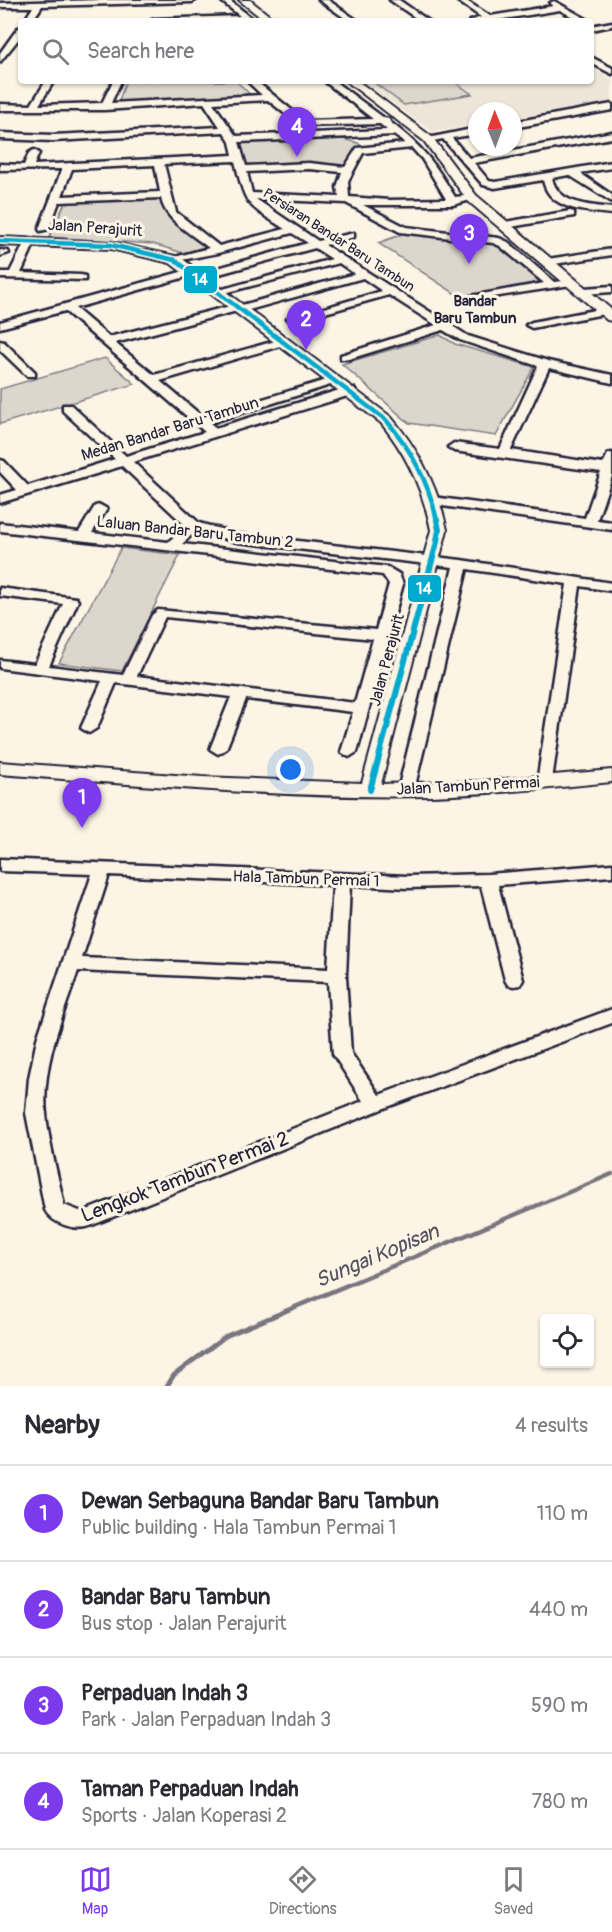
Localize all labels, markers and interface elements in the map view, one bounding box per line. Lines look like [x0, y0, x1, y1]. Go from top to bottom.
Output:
search box [18, 18, 594, 84]
icon: search [39, 35, 72, 68]
text: Search here [87, 37, 194, 65]
north arrow [468, 102, 522, 156]
pin: 4 [278, 108, 316, 157]
street label: Persiaran Bandar Baru Tambun [260, 185, 418, 296]
pin: 3 [450, 214, 488, 264]
street label: Jalan Perajurit [47, 215, 143, 241]
line badge: 14 [183, 265, 218, 294]
text: 14 [192, 270, 208, 290]
district label: Bandar Baru Tambun [434, 292, 517, 328]
pin: 2 [286, 300, 326, 350]
street label: Medan Bandar Baru Tambun [79, 392, 261, 466]
street label: Laluan Bandar Baru Tambun 2 [95, 512, 295, 552]
line badge: 14 [407, 574, 442, 603]
text: 14 [416, 579, 432, 599]
street label: Jalan Perajurit [365, 611, 409, 708]
your location [276, 755, 305, 784]
street label: Jalan Tambun Permai [396, 772, 540, 800]
pin: 1 [62, 778, 101, 828]
street label: Hala Tambun Permai 1 [232, 866, 380, 892]
street label: Lengkok Tambun Permai 2 [78, 1126, 292, 1228]
water label: Sungai Kopisan [311, 1217, 444, 1294]
map controls [540, 1314, 594, 1368]
button: locate [540, 1314, 594, 1368]
text: Nearby [24, 1409, 100, 1441]
text: 4 results [515, 1413, 588, 1438]
text: Dewan Serbaguna Bandar Baru Tambun [81, 1487, 439, 1515]
text: 1 [40, 1501, 47, 1526]
text: 110 m [537, 1501, 588, 1526]
text: Public building · Hala Tambun Permai 1 [81, 1515, 396, 1540]
text: Bandar Baru Tambun [81, 1583, 270, 1611]
text: 2 [38, 1597, 49, 1622]
text: 440 m [529, 1597, 588, 1622]
text: Bus stop · Jalan Perajurit [81, 1611, 287, 1636]
text: Perpaduan Indah 3 [81, 1679, 248, 1707]
text: 3 [38, 1693, 49, 1718]
text: 590 m [531, 1693, 588, 1718]
text: Park · Jalan Perpaduan Indah 3 [81, 1707, 331, 1732]
text: Taman Perpaduan Indah [81, 1775, 299, 1803]
text: 4 [38, 1789, 49, 1814]
text: 780 m [532, 1789, 588, 1814]
text: Sports · Jalan Koperasi 2 [81, 1803, 287, 1828]
tab: Map [79, 1863, 112, 1919]
tab: Directions [269, 1863, 337, 1919]
tab: Saved [494, 1863, 533, 1919]

